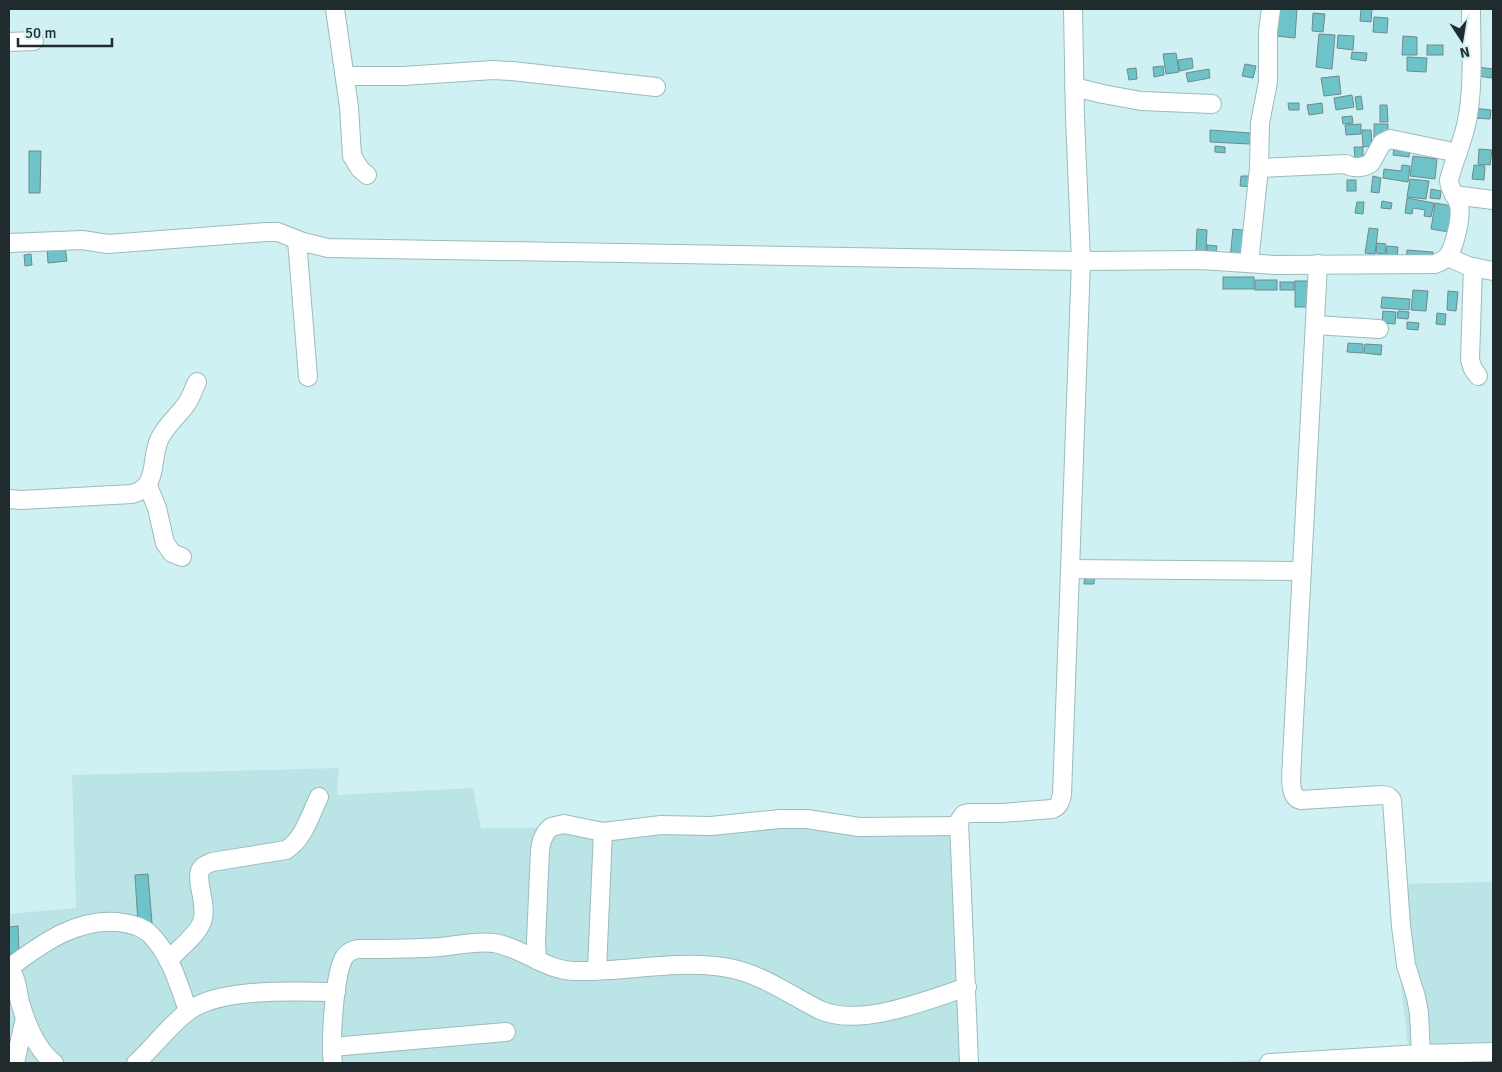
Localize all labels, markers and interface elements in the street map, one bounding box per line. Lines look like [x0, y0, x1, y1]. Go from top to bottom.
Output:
scale bar [18, 15, 111, 47]
north arrow [1437, 15, 1487, 65]
text: 50 m [25, 24, 56, 42]
text: N [1458, 43, 1471, 62]

